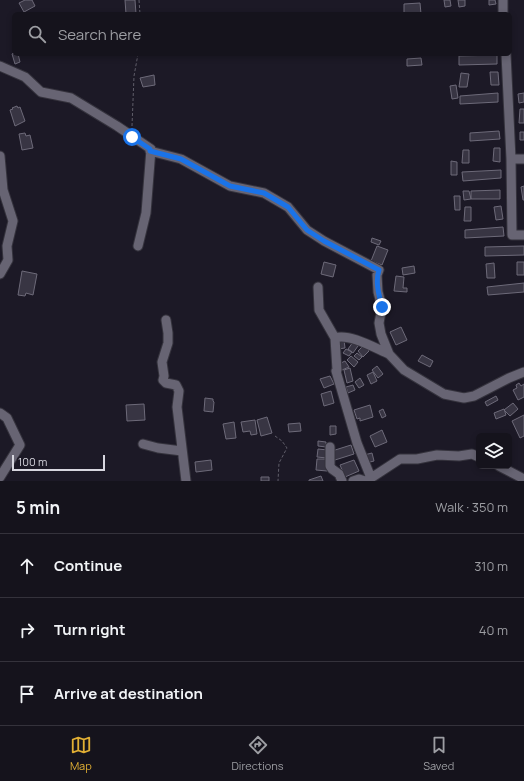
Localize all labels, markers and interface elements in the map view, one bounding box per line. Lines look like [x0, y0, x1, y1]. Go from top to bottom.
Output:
search box [12, 12, 512, 56]
icon: search [26, 23, 48, 45]
text: Search here [58, 24, 141, 45]
route start [123, 128, 141, 146]
route end [373, 298, 391, 316]
map controls [476, 433, 512, 469]
button: layers [476, 433, 512, 469]
scale bar [12, 453, 105, 472]
text: 100 m [18, 454, 47, 469]
text: 5 min [16, 496, 60, 519]
text: Walk · 350 m [435, 498, 508, 516]
icon: ahead [16, 555, 38, 577]
text: Continue [54, 555, 122, 576]
text: 310 m [474, 557, 508, 575]
icon: right [16, 619, 38, 641]
text: Turn right [54, 619, 125, 640]
text: 40 m [479, 621, 508, 639]
icon: arrive [16, 683, 38, 705]
text: Arrive at destination [54, 683, 203, 704]
tab: Map [70, 734, 92, 773]
tab: Directions [231, 734, 284, 773]
tab: Saved [423, 734, 454, 773]

